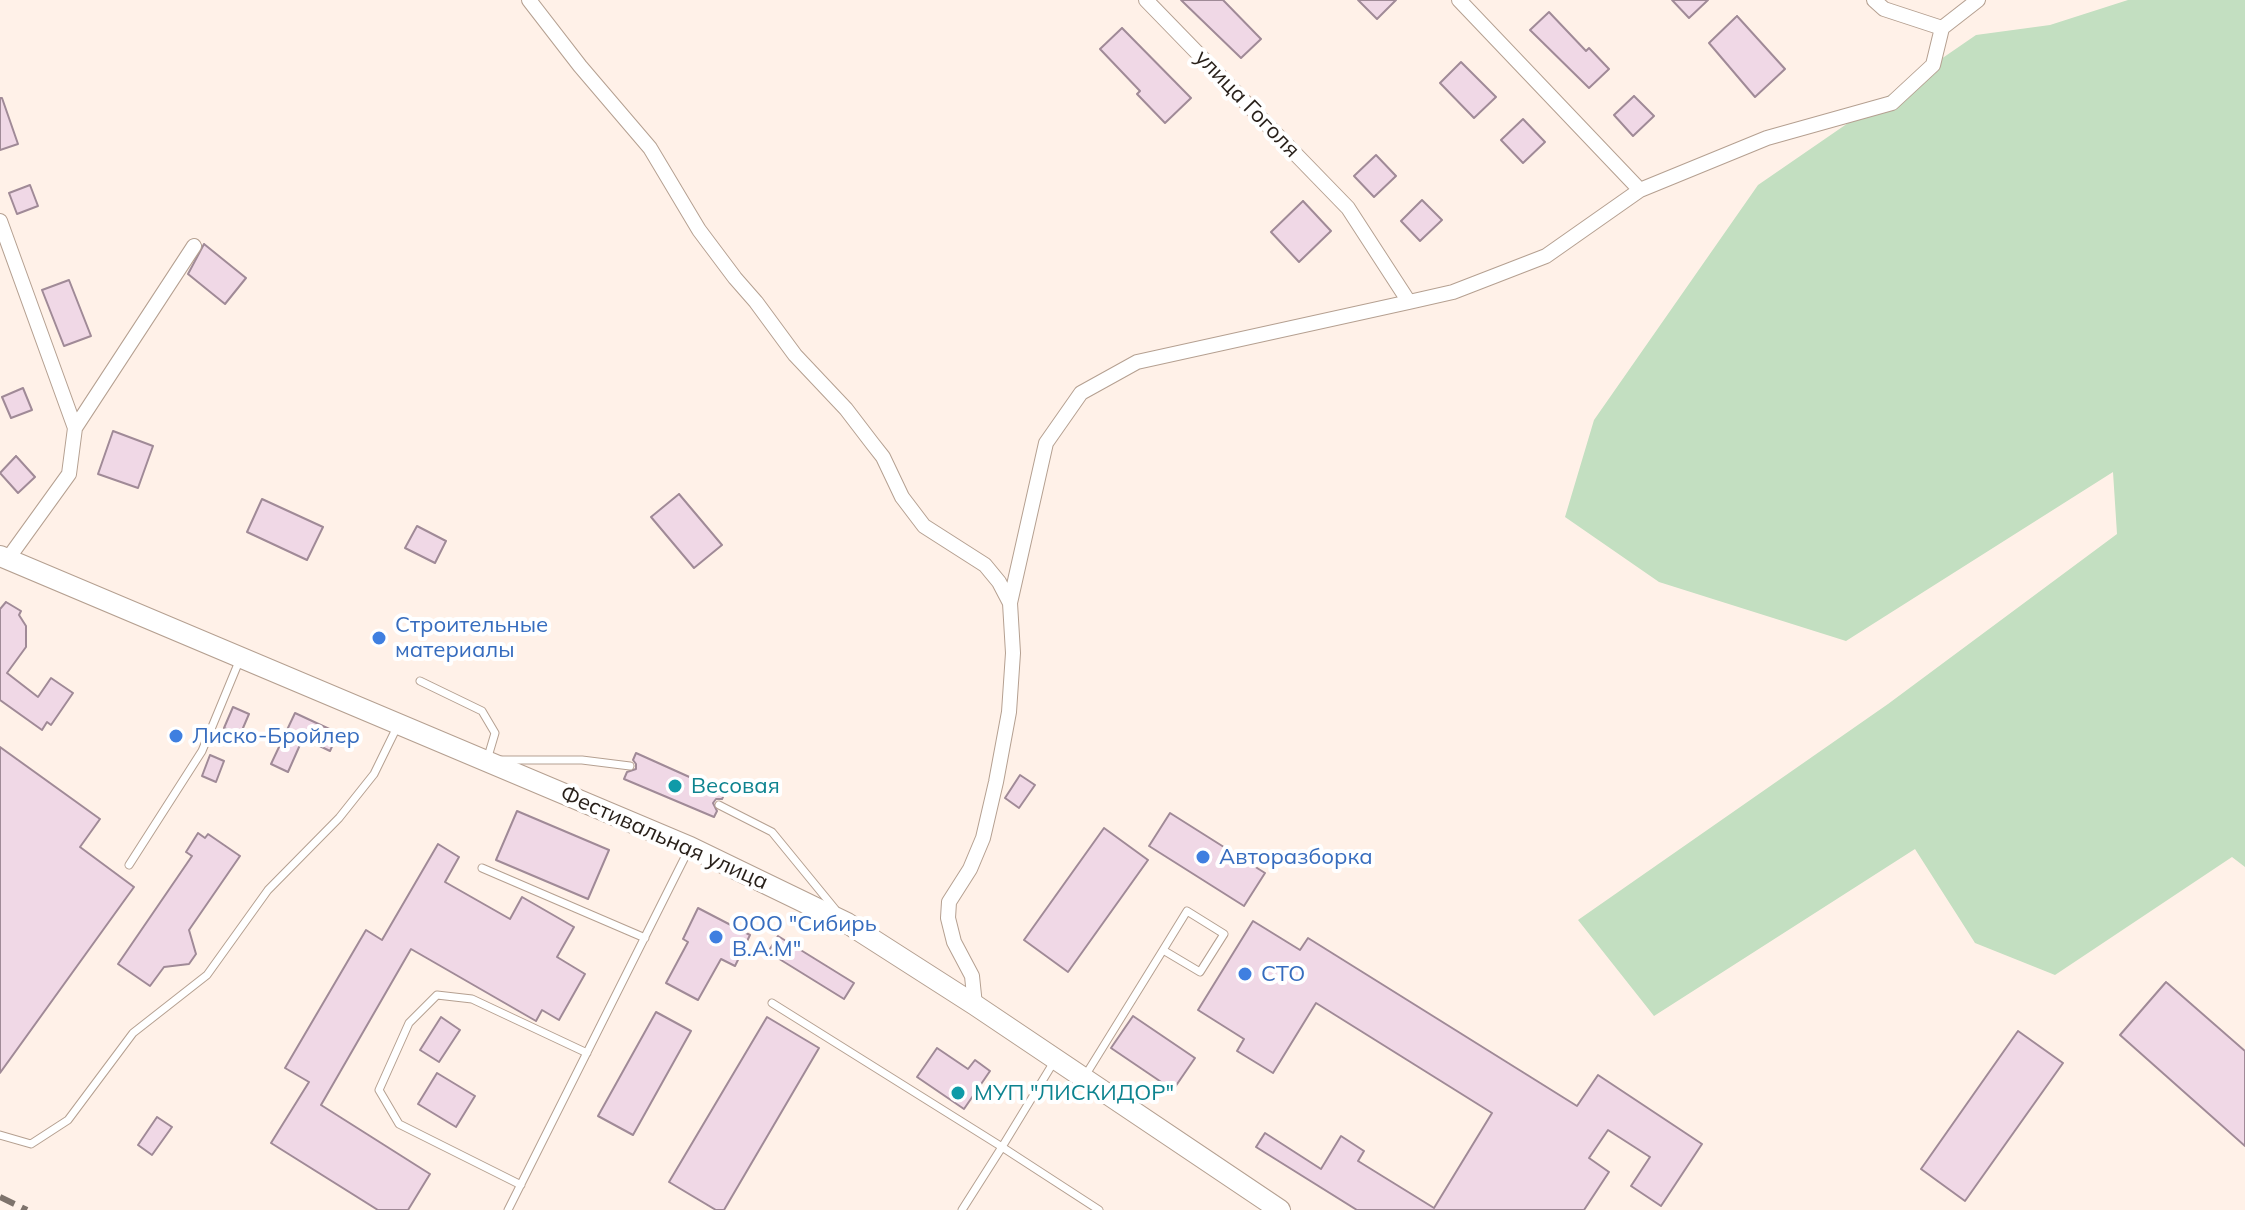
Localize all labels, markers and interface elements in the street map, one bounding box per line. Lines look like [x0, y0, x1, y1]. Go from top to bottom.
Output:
street label: улица Гоголя [1189, 45, 1305, 163]
place label: Строительные материалы [395, 612, 548, 664]
marker: Строительные материалы [370, 629, 388, 647]
place label: Лиско-Бройлер [192, 723, 360, 749]
marker: Лиско-Бройлер [167, 727, 185, 745]
place label: Весовая [691, 773, 780, 799]
marker: Весовая [666, 777, 684, 795]
street label: Фестивальная улица [556, 780, 772, 896]
place label: Авторазборка [1219, 844, 1373, 870]
marker: Авторазборка [1194, 848, 1212, 866]
place label: ООО "Сибирь В.А.М" [732, 911, 877, 962]
marker: ООО "Сибирь В.А.М" [707, 928, 725, 946]
place label: СТО [1261, 961, 1305, 987]
marker: СТО [1236, 965, 1254, 983]
place label: МУП "ЛИСКИДОР" [974, 1080, 1174, 1106]
marker: МУП "ЛИСКИДОР" [949, 1084, 967, 1102]

